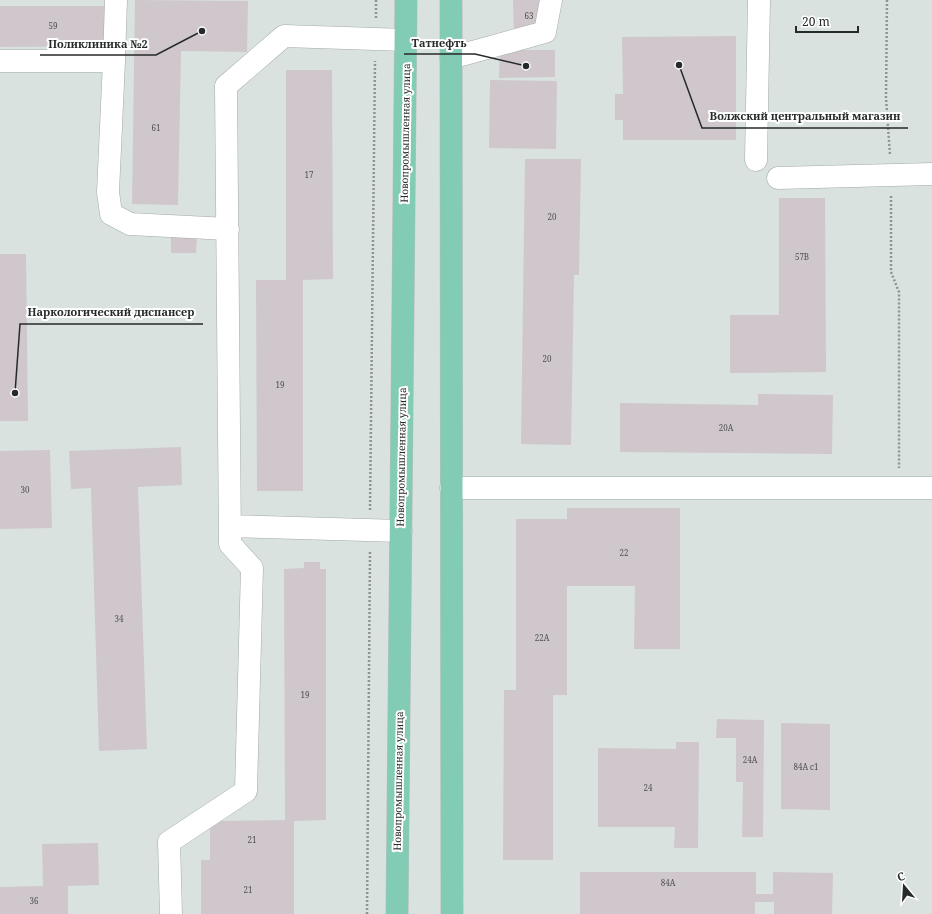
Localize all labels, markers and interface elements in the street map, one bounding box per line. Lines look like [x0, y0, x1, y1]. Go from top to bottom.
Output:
scale bar [796, 8, 858, 34]
house number: 63 [525, 10, 534, 21]
text: 20 m [802, 13, 830, 30]
house number: 59 [49, 20, 57, 31]
callout: Татнефть [404, 31, 475, 54]
callout: Поликлиника №2 [40, 32, 156, 55]
text: Татнефть [412, 35, 467, 50]
text: Поликлиника №2 [48, 36, 148, 51]
street label: Новопромышленная улица [397, 63, 413, 203]
callout: Волжский центральный магазин [702, 105, 908, 128]
text: Волжский центральный магазин [710, 108, 901, 123]
house number: 61 [152, 122, 160, 133]
house number: 17 [305, 169, 314, 180]
house number: 20 [548, 211, 557, 222]
house number: 57В [795, 251, 809, 262]
callout: Наркологический диспансер [20, 301, 203, 324]
text: Наркологический диспансер [28, 304, 194, 319]
house number: 20 [543, 353, 552, 364]
house number: 19 [276, 379, 284, 390]
street label: Новопромышленная улица [393, 387, 409, 527]
house number: 20А [719, 422, 734, 433]
house number: 30 [21, 484, 30, 495]
house number: 22 [620, 547, 628, 558]
house number: 34 [115, 613, 124, 624]
house number: 22А [535, 632, 550, 643]
house number: 19 [301, 689, 309, 700]
street label: Новопромышленная улица [390, 711, 406, 851]
house number: 24А [743, 754, 758, 765]
house number: 84А с1 [793, 761, 819, 772]
house number: 24 [644, 782, 653, 793]
house number: 21 [248, 834, 256, 845]
north arrow [884, 866, 924, 906]
text: С [895, 868, 907, 884]
house number: 84А [661, 877, 676, 888]
house number: 21 [244, 884, 252, 895]
house number: 36 [30, 895, 39, 906]

